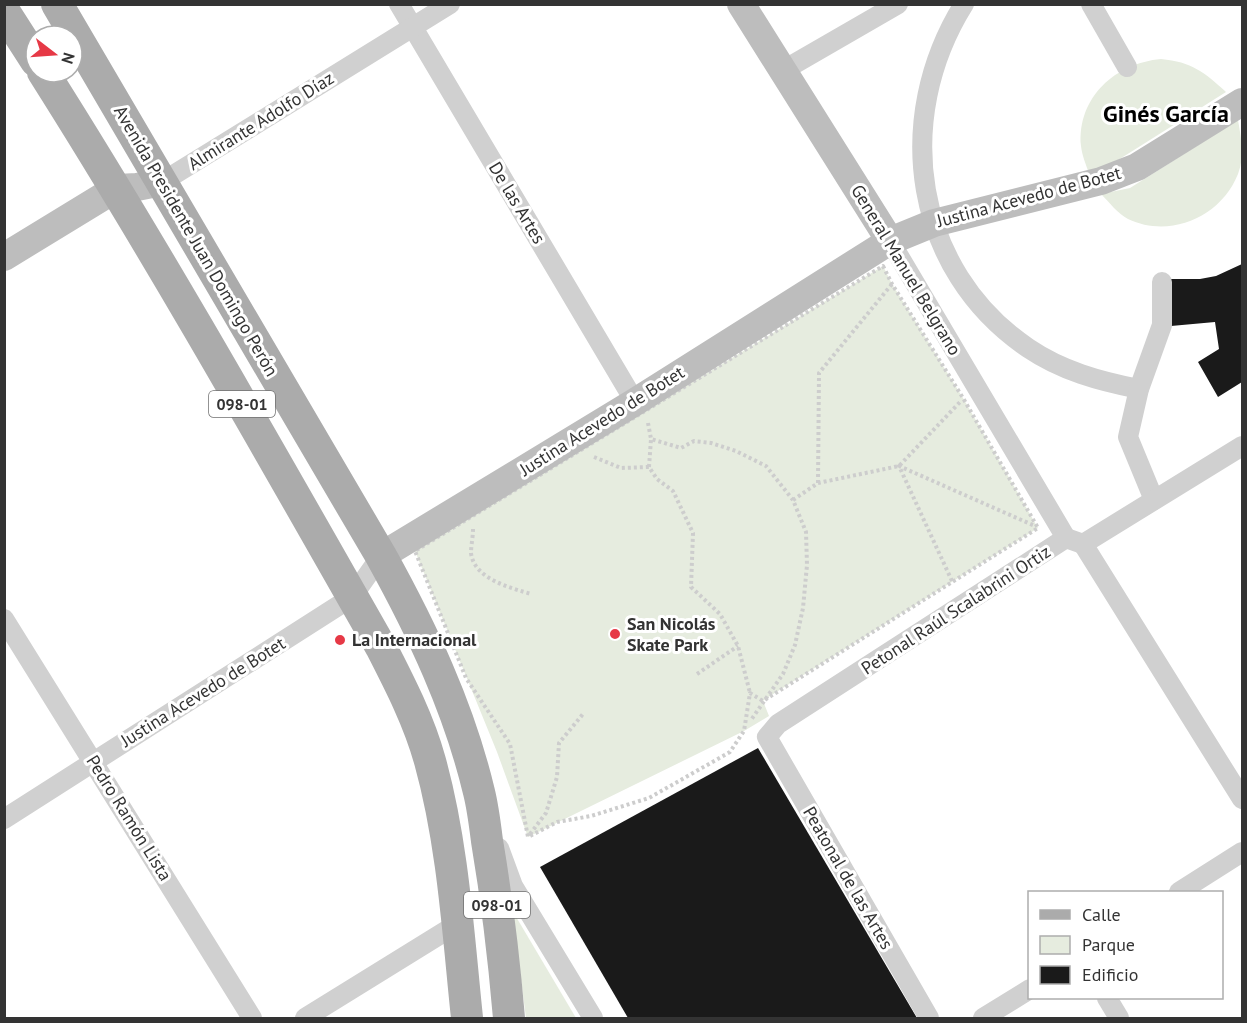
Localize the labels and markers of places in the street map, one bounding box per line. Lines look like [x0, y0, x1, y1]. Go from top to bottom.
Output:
place label: San Nicolás Skate Park [627, 612, 716, 656]
marker: San Nicolás Skate Park [608, 627, 622, 641]
place label: La Internacional [352, 628, 477, 651]
marker: La Internacional [333, 633, 347, 647]

